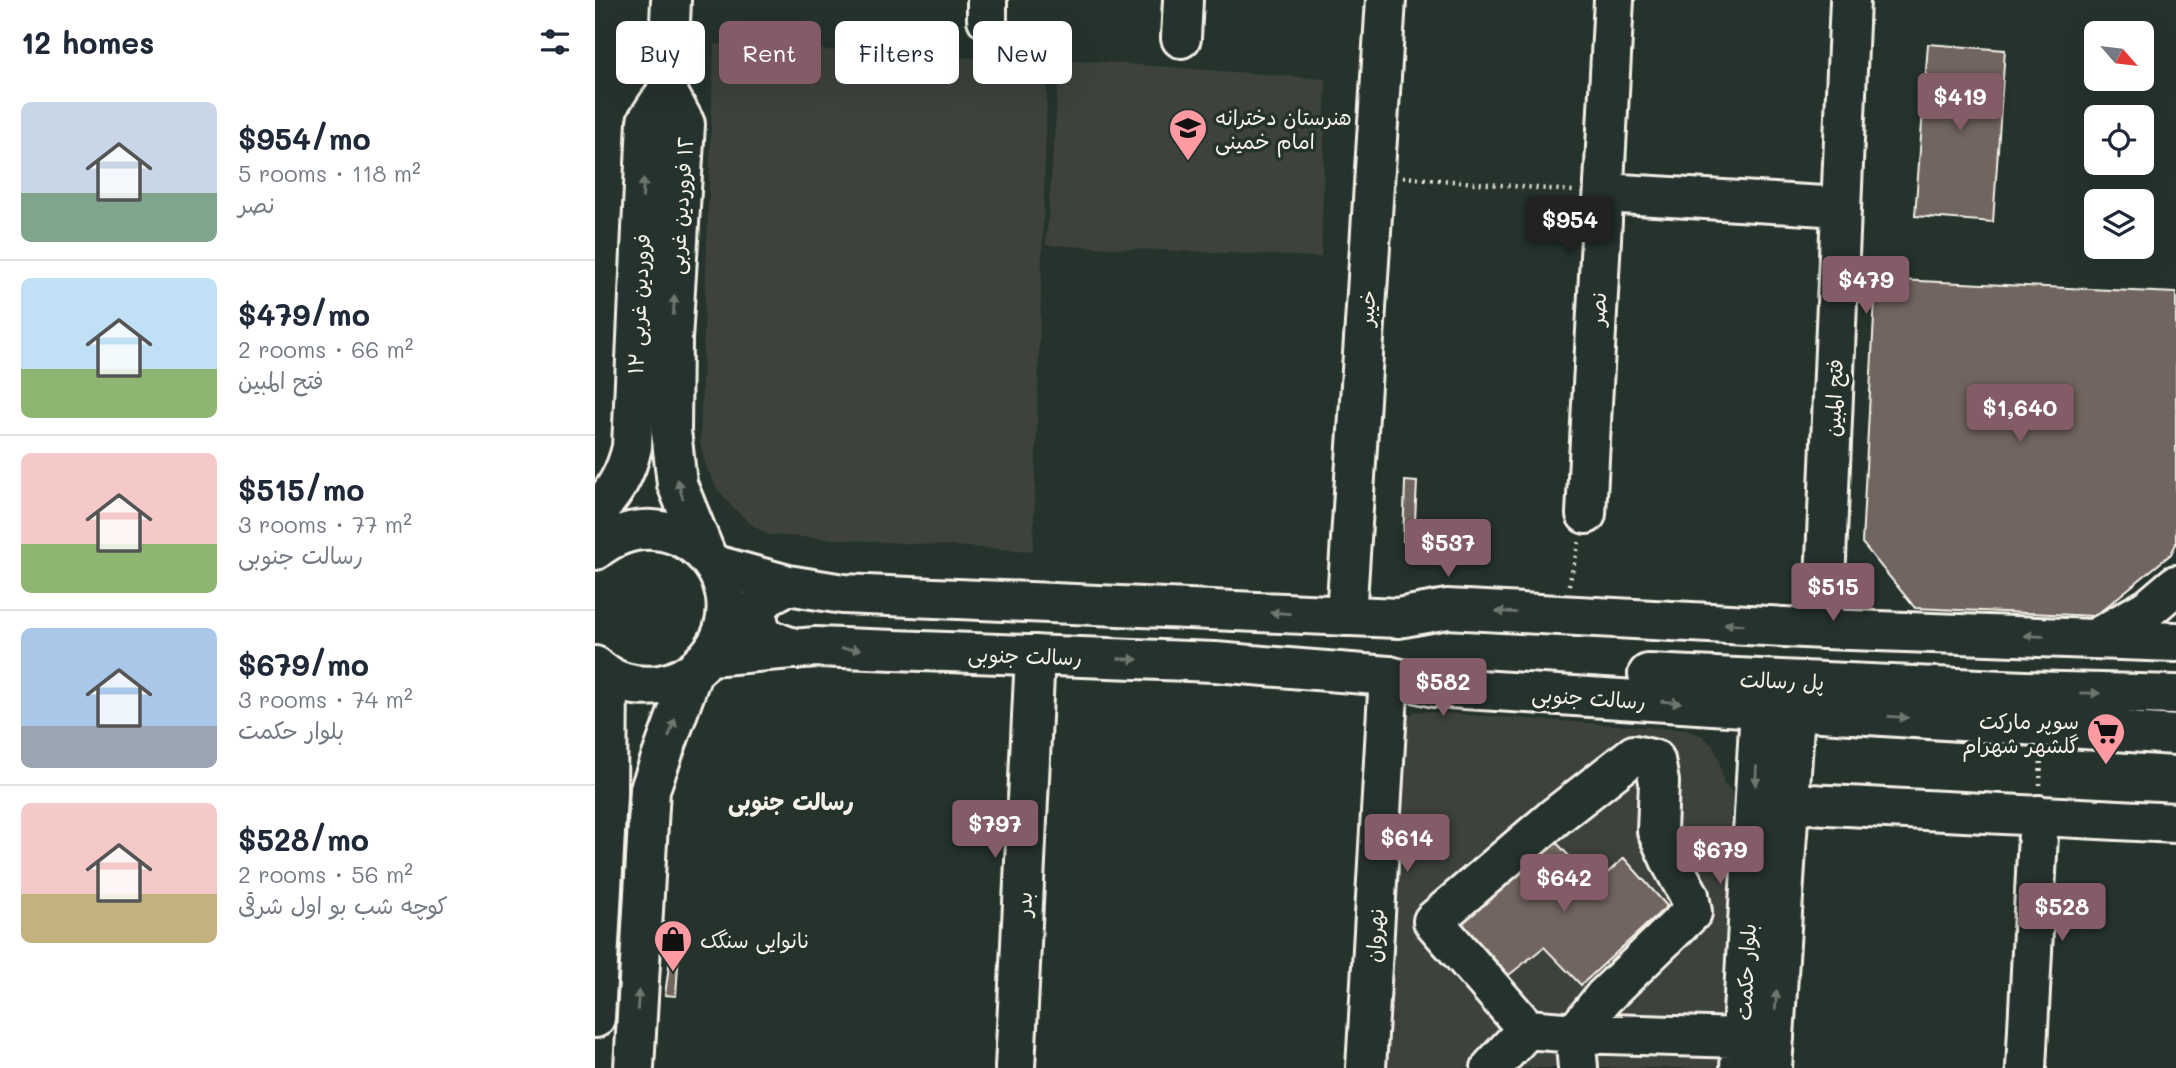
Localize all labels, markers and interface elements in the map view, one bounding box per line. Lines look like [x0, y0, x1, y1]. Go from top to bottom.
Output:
chip: Buy [616, 21, 705, 84]
chip: Rent [719, 21, 821, 84]
chip: Filters [835, 21, 959, 84]
chip: New [973, 21, 1072, 84]
north arrow [2084, 21, 2154, 91]
map controls [2084, 21, 2154, 259]
text: 12 homes [21, 22, 154, 62]
icon: filters [536, 23, 574, 61]
pin: $419 [1919, 74, 2001, 133]
text: $419 [1934, 81, 1986, 111]
place label: هنرستان دخترانه امام خمینی [1215, 103, 1352, 158]
button: locate [2084, 105, 2154, 175]
school or university icon: هنرستان دخترانه امام خمینی [1167, 107, 1209, 162]
text: $954/mo [238, 118, 371, 158]
icon: home [77, 130, 161, 214]
street label: ١٢ فروردین غربى [662, 135, 700, 276]
text: 5 rooms · 118 m² [238, 158, 421, 188]
one-way arrow [638, 177, 649, 199]
text: نصر [238, 189, 275, 219]
button: layers [2084, 189, 2154, 259]
pin: $954 [1529, 196, 1611, 256]
text: $954 [1542, 204, 1598, 234]
street label: ۱۲ فروردین غربی [621, 233, 657, 375]
pin: $479 [1825, 256, 1907, 316]
text: $479 [1838, 264, 1894, 294]
street label: خیبر [1351, 289, 1382, 329]
street label: نصر [1583, 292, 1611, 328]
text: $479/mo [238, 294, 370, 334]
one-way arrow [669, 294, 680, 316]
icon: home [77, 306, 161, 390]
text: 2 rooms · 66 m² [238, 334, 413, 364]
street label: فتح المبین [1818, 359, 1850, 438]
text: فتح المبین [238, 365, 324, 395]
pin: $1,640 [1963, 384, 2077, 444]
text: $1,640 [1983, 392, 2057, 422]
text: $515/mo [238, 469, 364, 509]
one-way arrow [674, 478, 684, 499]
icon: home [77, 481, 161, 565]
text: 3 rooms · 77 m² [238, 509, 412, 539]
pin: $537 [1407, 520, 1489, 579]
text: $537 [1421, 527, 1475, 557]
text: رسالت جنوبی [238, 540, 363, 570]
pin: $515 [1792, 564, 1874, 623]
text: $515 [1807, 571, 1859, 601]
one-way arrow [1495, 606, 1517, 617]
one-way arrow [1269, 608, 1291, 619]
one-way arrow [1722, 618, 1744, 629]
one-way arrow [2023, 631, 2045, 642]
street label: رسالت جنوبی [967, 640, 1083, 672]
one-way arrow [841, 643, 863, 654]
text: $679/mo [238, 644, 369, 684]
one-way arrow [1117, 653, 1139, 664]
icon: home [77, 656, 161, 740]
pin: $582 [1402, 658, 1484, 718]
street label: پل رسالت [1739, 665, 1825, 696]
text: $582 [1416, 666, 1470, 696]
street label: رسالت جنوبی [1531, 680, 1647, 716]
text: 3 rooms · 74 m² [238, 684, 413, 714]
one-way arrow [2079, 687, 2101, 699]
one-way arrow [1660, 697, 1682, 708]
place label: سوپر مارکت گلشهر شهرام [1962, 707, 2079, 762]
one-way arrow [1887, 711, 1909, 722]
supermarket icon: سوپر مارکت گلشهر شهرام [2085, 711, 2127, 766]
text: بلوار حکمت [238, 715, 344, 745]
one-way arrow [667, 717, 678, 738]
one-way arrow [1750, 765, 1761, 787]
district label: رسالت جنوبی [728, 786, 854, 817]
pin: $797 [954, 800, 1036, 860]
text: $797 [968, 808, 1022, 838]
pin: $614 [1366, 814, 1448, 874]
text: $528/mo [238, 819, 369, 859]
text: $614 [1381, 822, 1433, 852]
pin: $679 [1679, 826, 1761, 886]
icon: home [77, 831, 161, 915]
text: $679 [1693, 834, 1747, 864]
pin: $642 [1523, 855, 1605, 914]
text: 2 rooms · 56 m² [238, 859, 413, 889]
text: $642 [1536, 862, 1592, 892]
pin: $528 [2021, 884, 2103, 943]
text: کوچه شب بو اول شرقی [238, 890, 448, 920]
street label: بدر [1009, 891, 1038, 919]
text: $528 [2035, 891, 2089, 921]
street label: نهروان [1359, 907, 1389, 963]
shop icon: نانوایی سنگک [652, 918, 694, 973]
street label: بلوار حکمت [1729, 923, 1762, 1021]
place label: نانوایی سنگک [700, 926, 810, 955]
one-way arrow [633, 989, 644, 1011]
one-way arrow [1771, 989, 1782, 1011]

